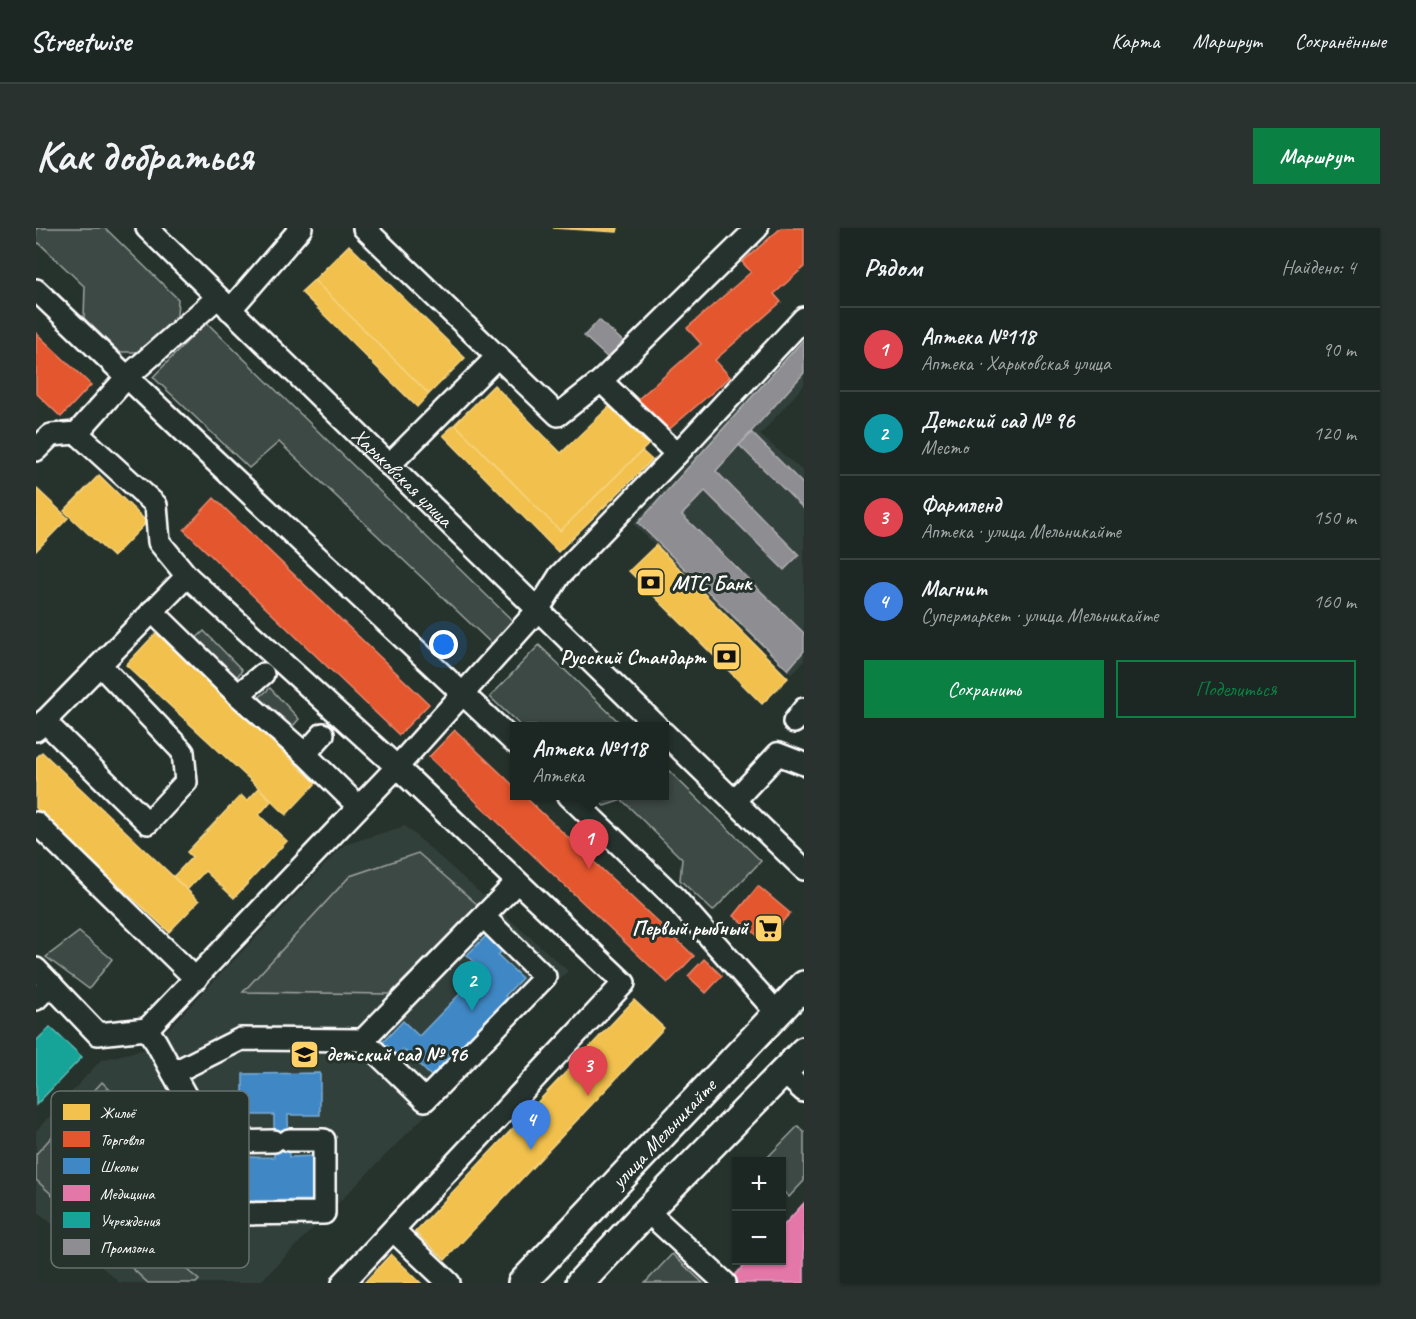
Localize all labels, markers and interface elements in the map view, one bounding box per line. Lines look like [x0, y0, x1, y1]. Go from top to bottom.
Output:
text: Streetwise [30, 24, 131, 59]
text: Карта [1111, 28, 1160, 54]
text: Маршрут [1193, 28, 1262, 54]
text: Сохранённые [1295, 28, 1386, 54]
button: Маршрут [1253, 128, 1380, 184]
text: Как добраться [36, 130, 253, 183]
text: Рядом [864, 251, 922, 284]
text: Найдено: 4 [1281, 255, 1356, 280]
text: Аптека №118 [921, 323, 1035, 351]
text: 1 [879, 337, 888, 362]
text: 90 m [1322, 337, 1356, 362]
text: Аптека · Харьковская улица [921, 351, 1111, 376]
text: Детский сад № 96 [921, 407, 1074, 435]
text: 2 [879, 421, 888, 446]
text: 120 m [1313, 421, 1356, 446]
street label: Харьковская улица [347, 422, 460, 534]
text: Место [921, 435, 968, 460]
text: Фармленд [921, 491, 1001, 519]
text: 3 [879, 505, 888, 530]
text: 150 m [1313, 505, 1356, 530]
text: Аптека · улица Мельникайте [921, 519, 1121, 544]
bank icon: МТС Банк [635, 567, 667, 599]
place label: МТС Банк [672, 570, 753, 596]
text: Магнит [921, 575, 987, 603]
text: 4 [879, 589, 888, 614]
text: 160 m [1313, 589, 1356, 614]
text: Супермаркет · улица Мельникайте [921, 603, 1158, 628]
your location [429, 630, 458, 659]
bank icon: Русский Стандарт [711, 641, 743, 673]
place label: Русский Стандарт [560, 644, 707, 670]
button: Сохранить [864, 660, 1104, 718]
button: Поделиться [1116, 660, 1356, 718]
popup [510, 722, 669, 800]
text: Аптека №118 [532, 735, 647, 763]
text: Аптека [532, 763, 584, 788]
pin: 1 [570, 820, 608, 869]
supermarket icon: Первый рыбный [753, 912, 785, 944]
place label: Первый рыбный [632, 915, 750, 941]
pin: 2 [452, 962, 492, 1011]
school or university icon: детский сад № 96 [289, 1038, 321, 1070]
place label: детский сад № 96 [326, 1041, 469, 1067]
pin: 3 [568, 1046, 608, 1096]
street label: улица Мельникайте [604, 1072, 723, 1195]
legend [51, 1091, 249, 1268]
pin: 4 [512, 1100, 550, 1150]
text: Жильё [100, 1103, 138, 1123]
text: Торговля [100, 1130, 145, 1150]
text: Школы [100, 1157, 139, 1177]
map controls [732, 1157, 786, 1265]
button: + [732, 1157, 786, 1211]
text: Медицина [100, 1184, 156, 1204]
text: Учреждения [100, 1211, 161, 1231]
button: − [732, 1211, 786, 1265]
text: Промзона [100, 1238, 155, 1258]

